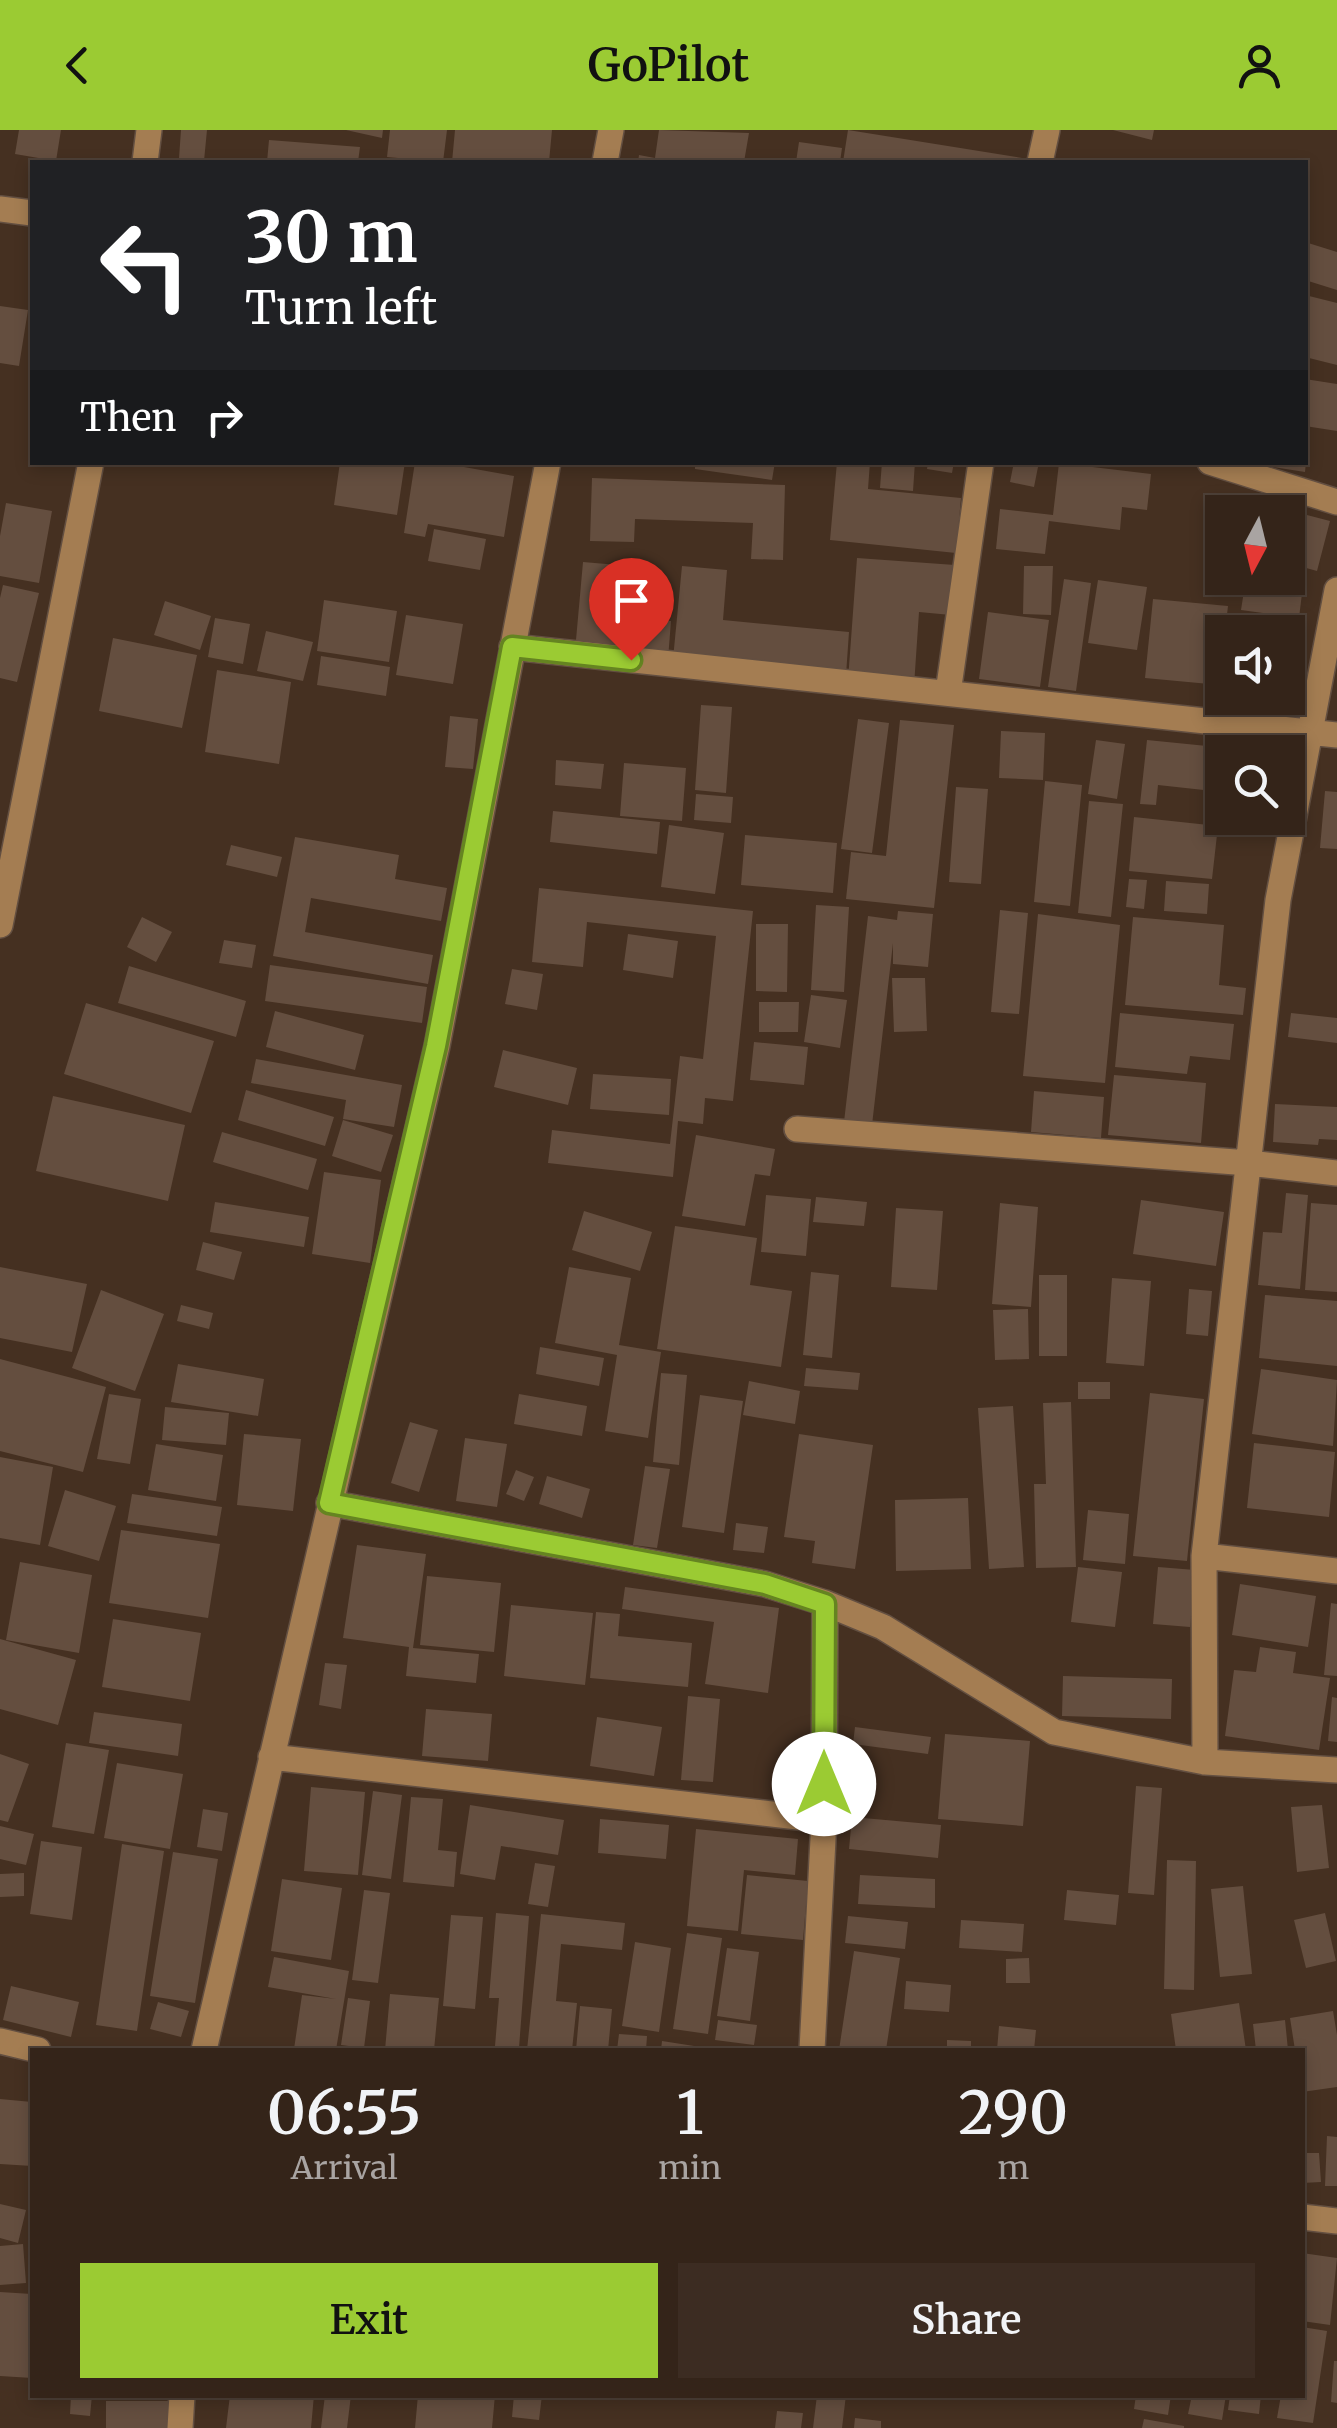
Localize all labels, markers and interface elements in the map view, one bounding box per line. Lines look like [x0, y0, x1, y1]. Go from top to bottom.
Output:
text: GoPilot [588, 37, 749, 93]
icon: back [50, 38, 105, 93]
icon: person [1232, 38, 1287, 93]
text: 30 m [245, 193, 418, 281]
icon: left [80, 200, 210, 330]
text: Turn left [245, 280, 437, 336]
icon: right [197, 390, 252, 445]
text: Then [80, 394, 177, 441]
north arrow [1205, 495, 1305, 595]
map controls [1205, 495, 1305, 835]
pin [589, 558, 674, 661]
icon: arrive [604, 573, 659, 628]
button: sound [1205, 615, 1305, 715]
button: search [1205, 735, 1305, 835]
position arrow [772, 1732, 876, 1836]
text: 06:55 [267, 2075, 421, 2150]
text: 1 [676, 2075, 704, 2150]
text: 290 [958, 2075, 1068, 2150]
text: Arrival [291, 2148, 398, 2188]
text: min [658, 2148, 722, 2188]
text: m [997, 2148, 1029, 2188]
button: Exit [80, 2263, 658, 2378]
button: Share [678, 2263, 1255, 2378]

